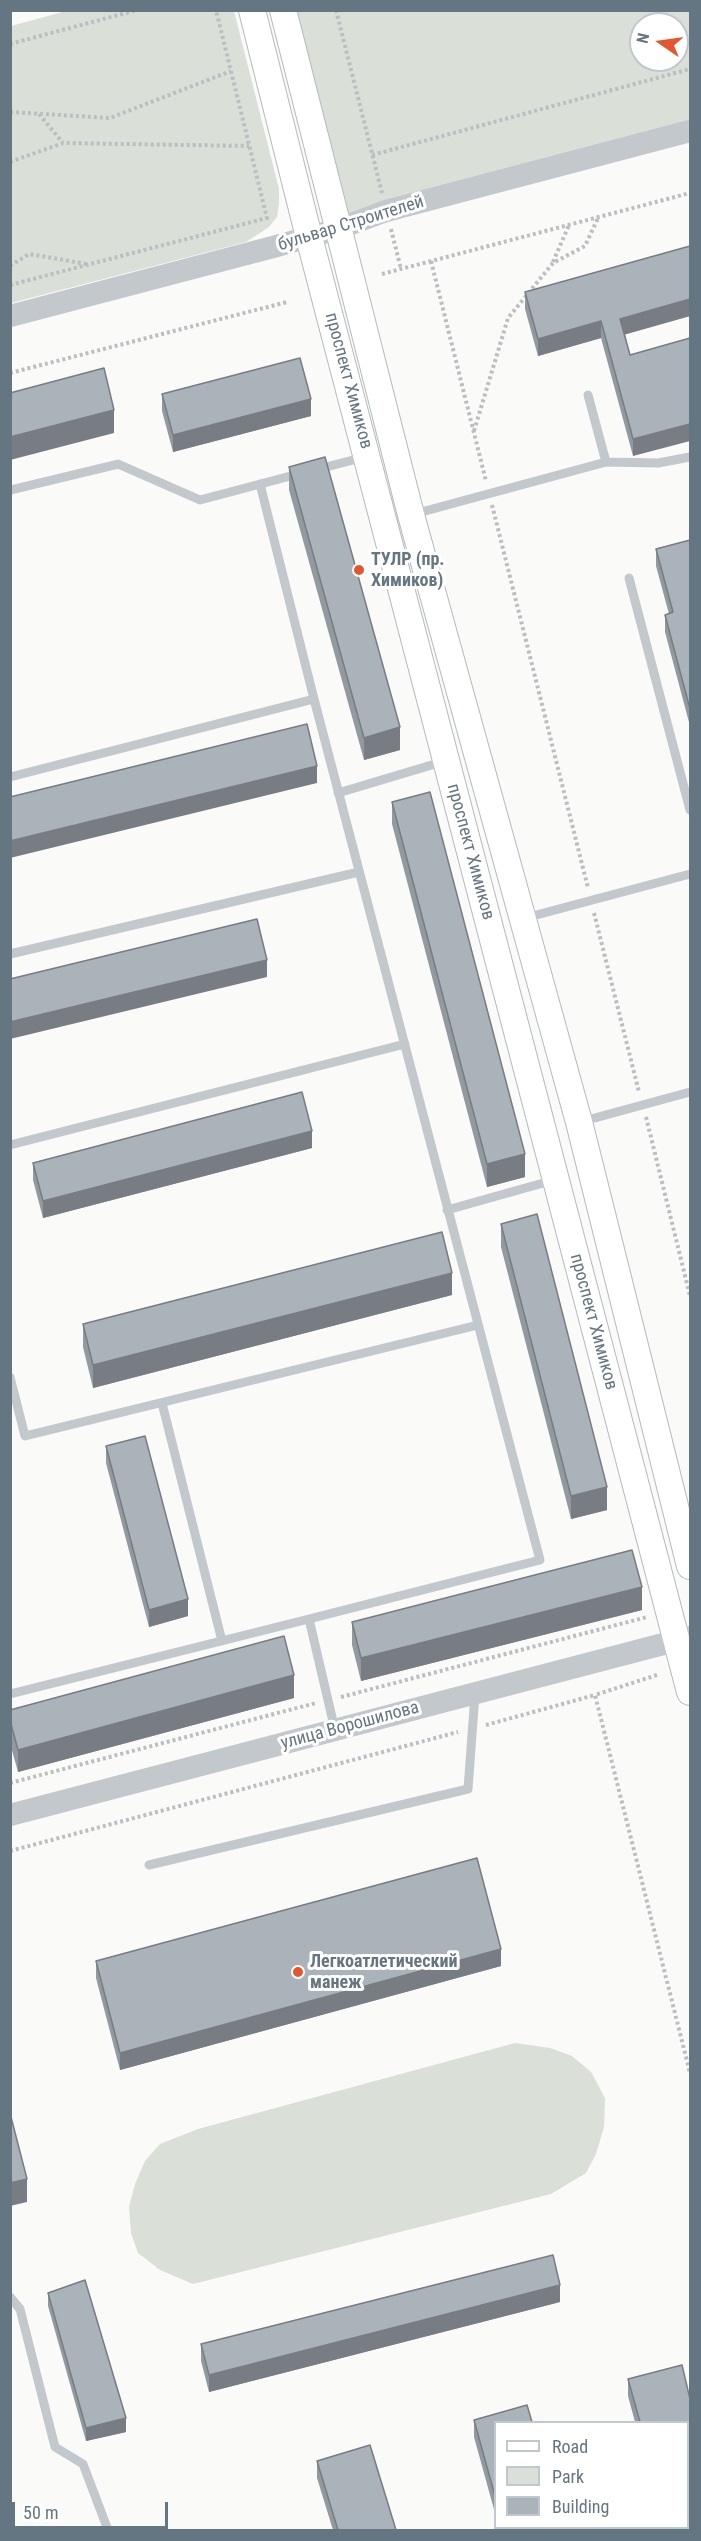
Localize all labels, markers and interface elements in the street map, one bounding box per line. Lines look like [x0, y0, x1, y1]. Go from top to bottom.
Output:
north arrow [629, 12, 689, 72]
text: N [633, 31, 653, 45]
street label: бульвар Строителей [275, 192, 427, 256]
street label: проспект Химиков [319, 311, 377, 451]
place label: ТУЛР (пр. Химиков) [371, 549, 445, 592]
marker: ТУЛР (пр. Химиков) [352, 563, 366, 577]
street label: проспект Химиков [441, 782, 499, 922]
street label: проспект Химиков [564, 1252, 622, 1392]
street label: улица Ворошилова [279, 1697, 421, 1755]
place label: Легкоатлетический манеж [310, 1951, 457, 1994]
marker: Легкоатлетический манеж [291, 1965, 305, 1979]
legend [494, 2421, 689, 2529]
text: Road [552, 2436, 588, 2457]
text: Park [552, 2466, 584, 2487]
scale bar [15, 2490, 171, 2528]
text: Building [552, 2496, 609, 2517]
text: 50 m [23, 2502, 58, 2523]

